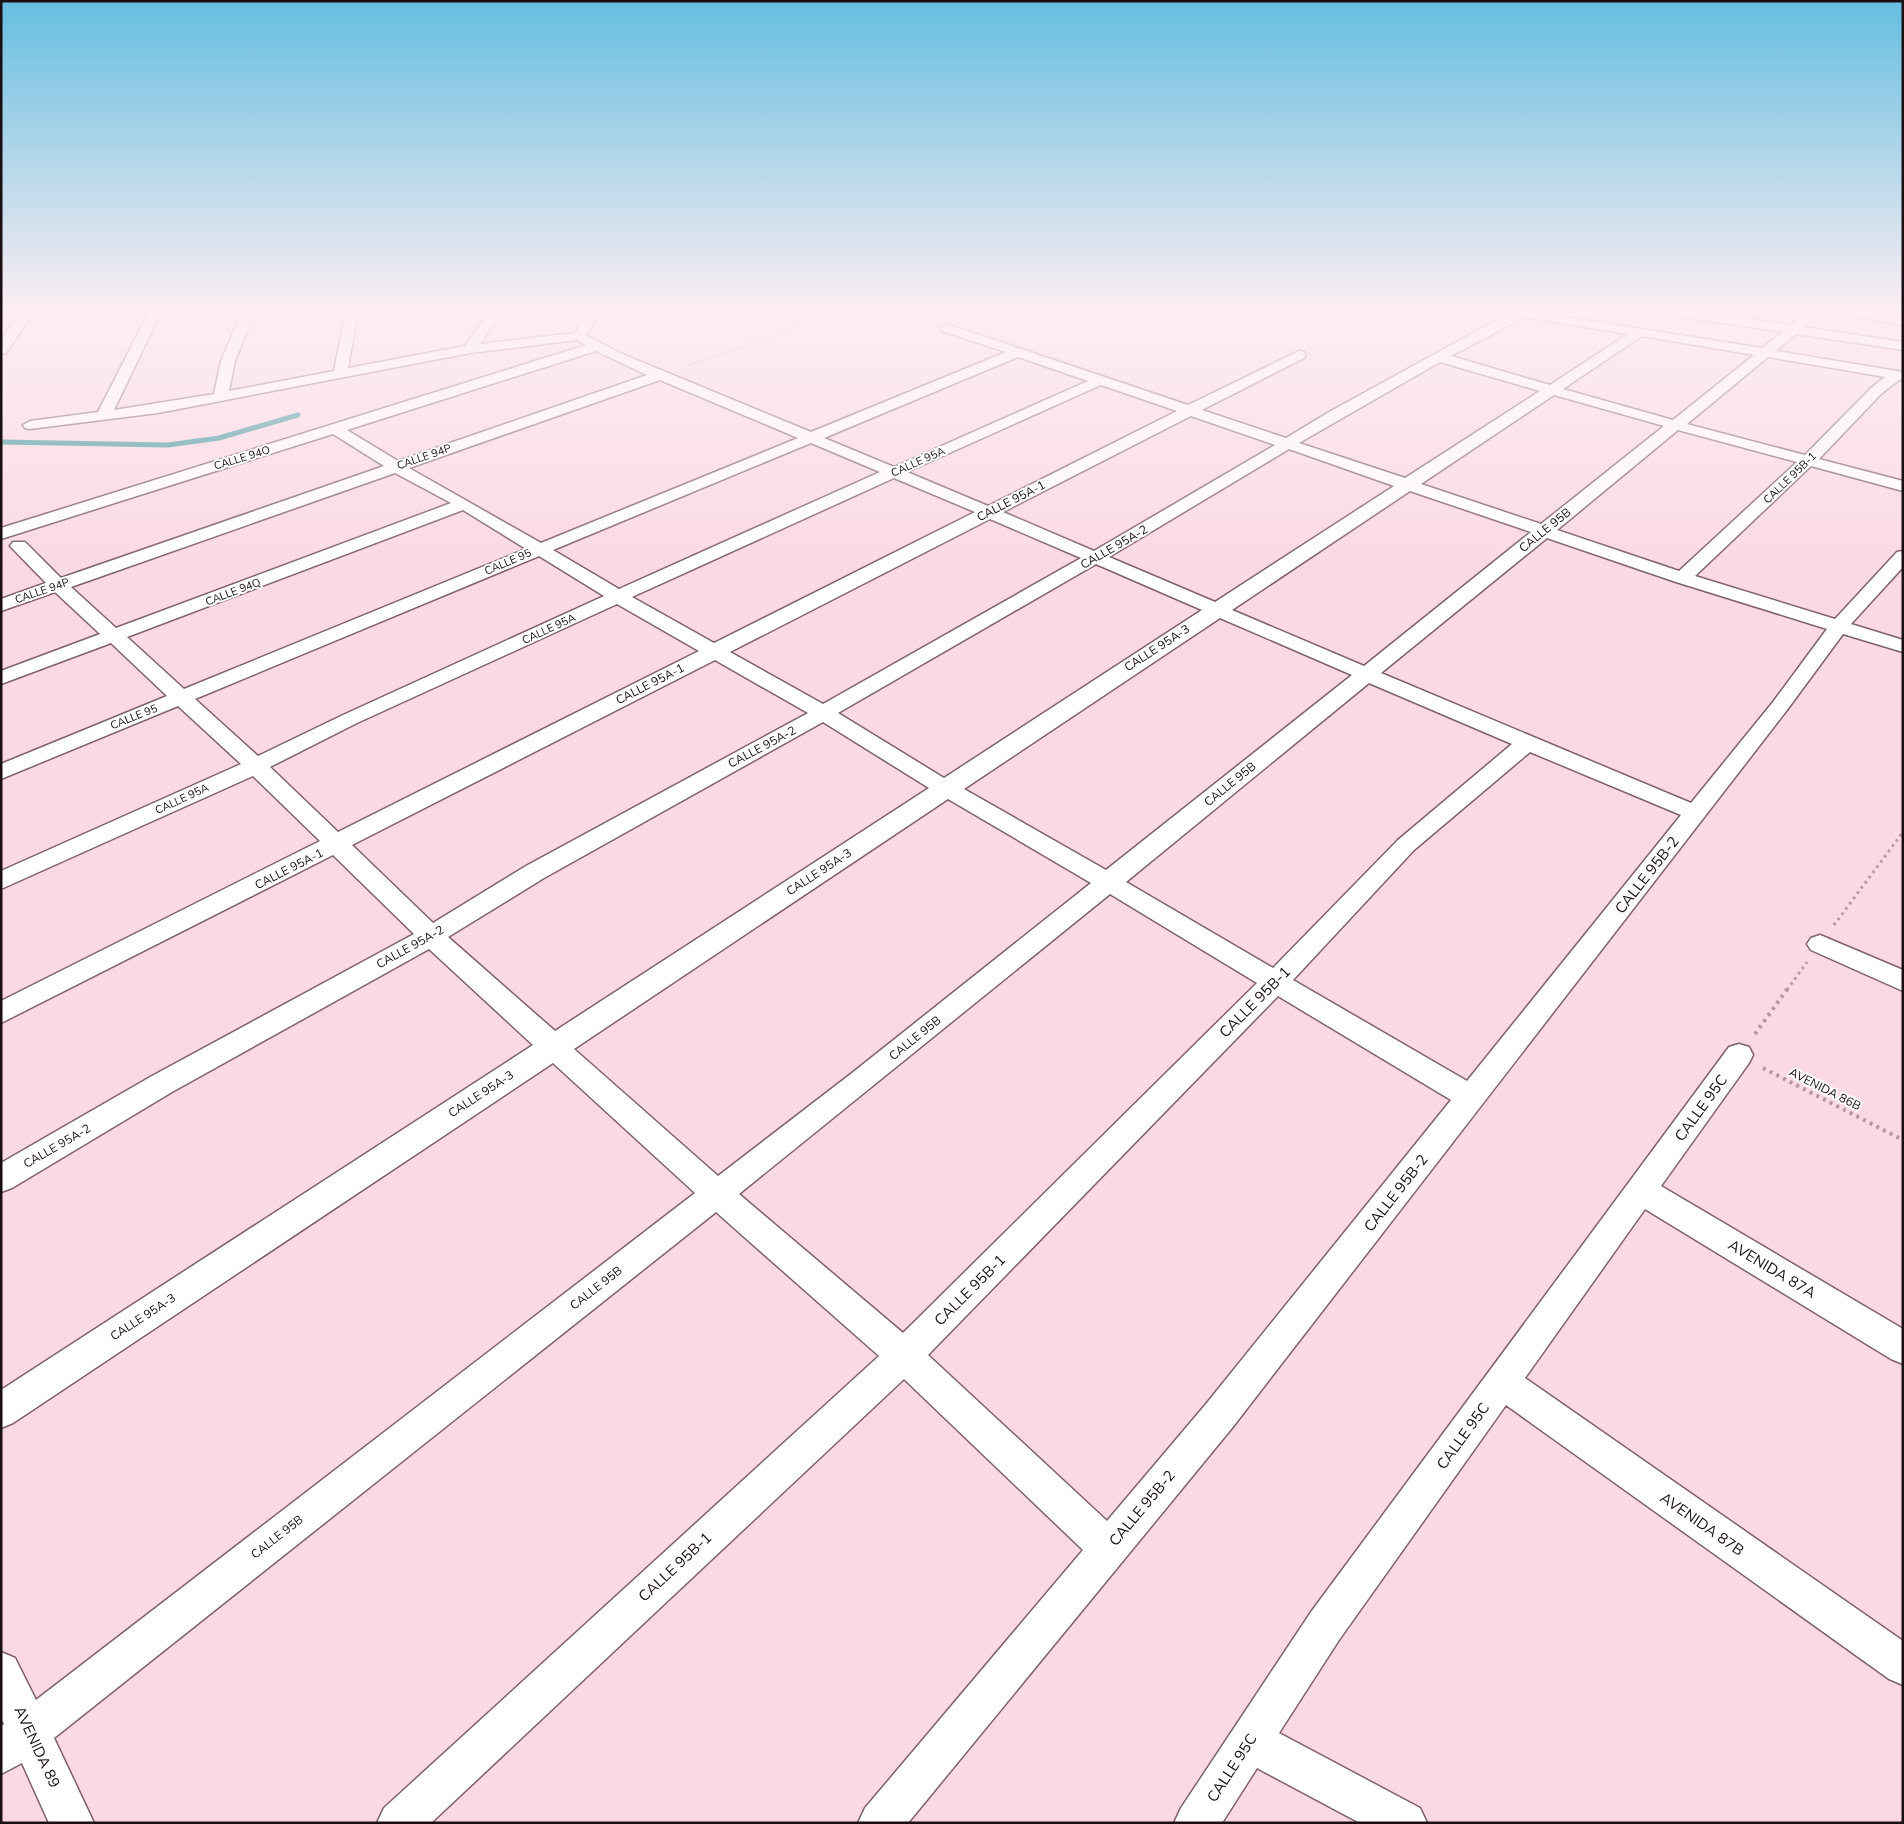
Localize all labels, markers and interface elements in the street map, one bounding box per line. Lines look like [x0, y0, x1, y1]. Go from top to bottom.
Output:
street label: CALLE 94P [395, 441, 453, 473]
street label: CALLE 94O [212, 442, 272, 474]
street label: CALLE 95A [889, 443, 947, 481]
street label: CALLE 95B-1 [1760, 449, 1820, 507]
street label: CALLE 95A-1 [974, 477, 1048, 525]
street label: CALLE 95B [1516, 504, 1574, 556]
street label: CALLE 95A-2 [1078, 521, 1150, 573]
street label: CALLE 95 [482, 545, 534, 579]
street label: CALLE 94P [13, 575, 71, 607]
street label: CALLE 94Q [203, 575, 263, 609]
street label: CALLE 95A [520, 610, 578, 648]
street label: CALLE 95A-3 [1121, 621, 1193, 675]
street label: CALLE 95A-1 [613, 660, 687, 708]
street label: CALLE 95 [108, 701, 160, 733]
street label: CALLE 95A-2 [725, 722, 799, 772]
street label: CALLE 95B [1201, 758, 1259, 810]
street label: CALLE 95A [153, 780, 211, 818]
street label: CALLE 95B-2 [1610, 832, 1684, 918]
street label: CALLE 95A-1 [252, 845, 326, 893]
street label: CALLE 95A-3 [783, 845, 855, 899]
street label: CALLE 95A-2 [373, 922, 447, 972]
street label: CALLE 95B-1 [1215, 962, 1295, 1042]
street label: CALLE 95B [886, 1012, 944, 1064]
street label: AVENIDA 86B [1786, 1064, 1864, 1114]
street label: CALLE 95A-3 [445, 1067, 517, 1121]
street label: CALLE 95C [1670, 1071, 1732, 1145]
street label: CALLE 95A-2 [21, 1120, 93, 1172]
street label: CALLE 95B-2 [1359, 1150, 1433, 1236]
street label: AVENIDA 87A [1725, 1235, 1820, 1303]
street label: CALLE 95B-1 [930, 1250, 1010, 1330]
street label: CALLE 95B [567, 1263, 625, 1313]
street label: CALLE 95A-3 [107, 1290, 179, 1344]
street label: CALLE 95C [1432, 1399, 1494, 1473]
street label: CALLE 95B-2 [1104, 1466, 1180, 1550]
street label: AVENIDA 87B [1656, 1488, 1748, 1560]
street label: CALLE 95B [248, 1512, 306, 1562]
street label: CALLE 95B-1 [634, 1528, 716, 1606]
street label: AVENIDA 89 [9, 1703, 65, 1791]
street label: CALLE 95C [1202, 1730, 1262, 1806]

